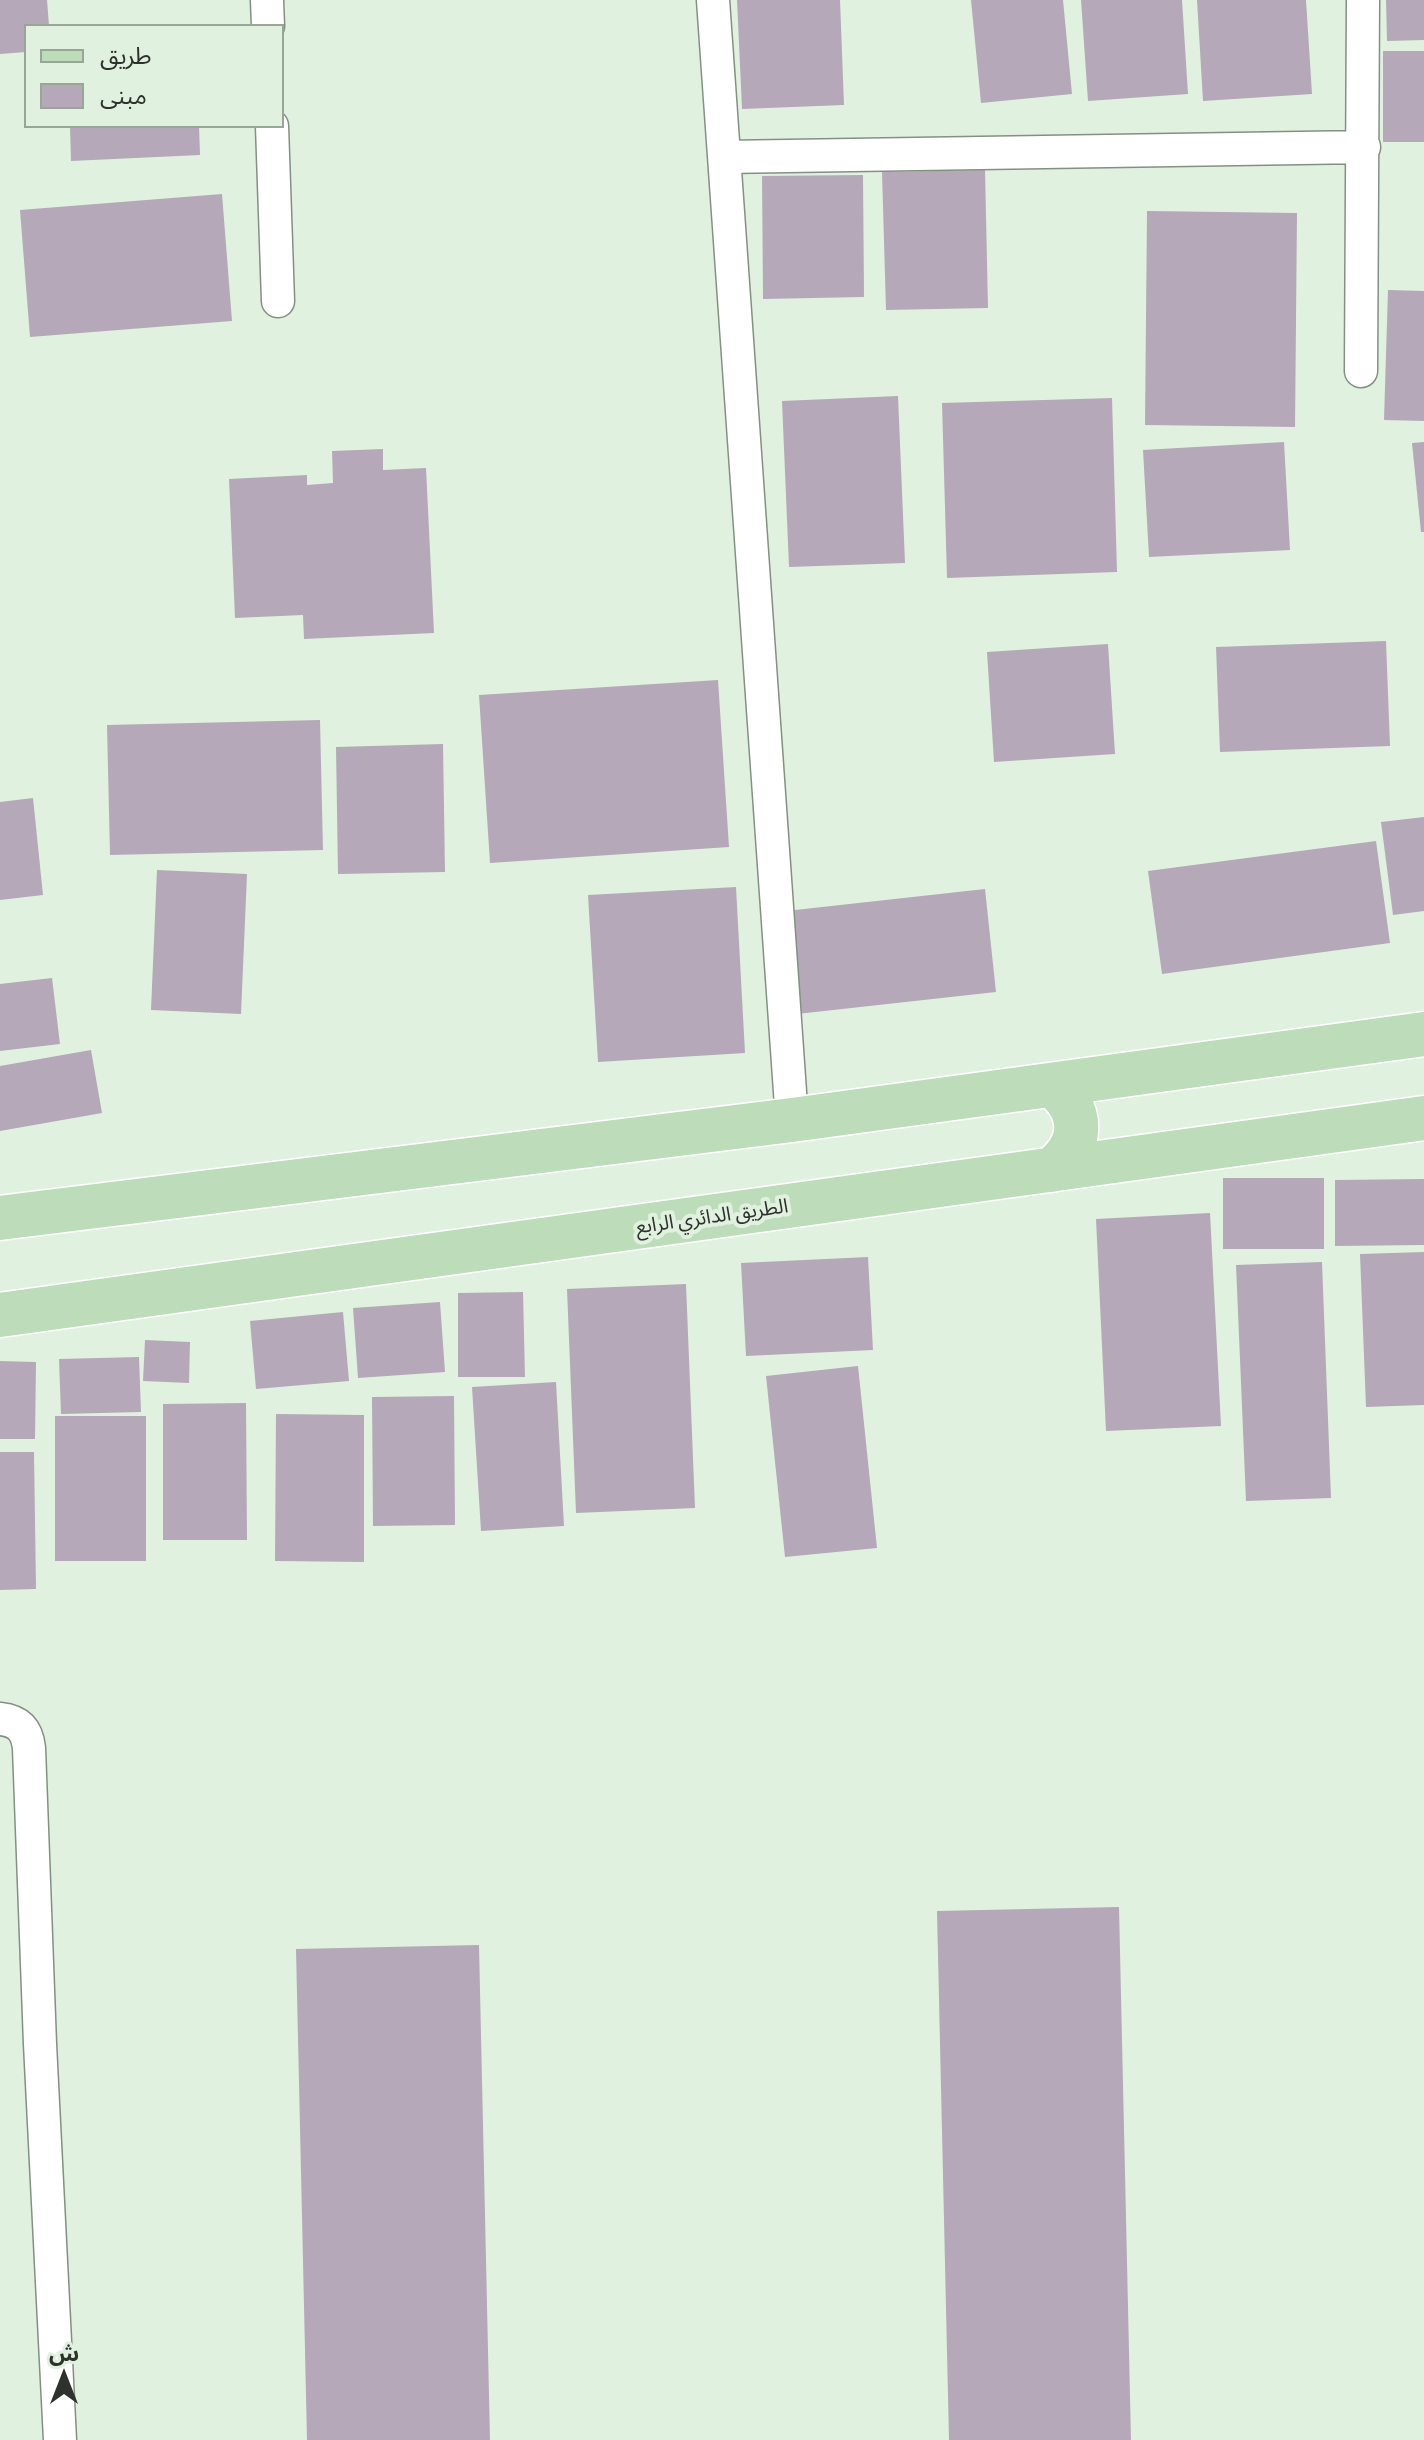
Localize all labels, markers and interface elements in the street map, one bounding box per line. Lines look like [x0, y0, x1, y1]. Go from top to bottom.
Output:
legend [24, 24, 284, 128]
text: طريق [100, 36, 152, 71]
text: مبنى [100, 76, 147, 111]
street label: الطريق الدائري الرابع [634, 1194, 790, 1240]
text: ش [49, 2335, 79, 2368]
north arrow [24, 2336, 104, 2416]

